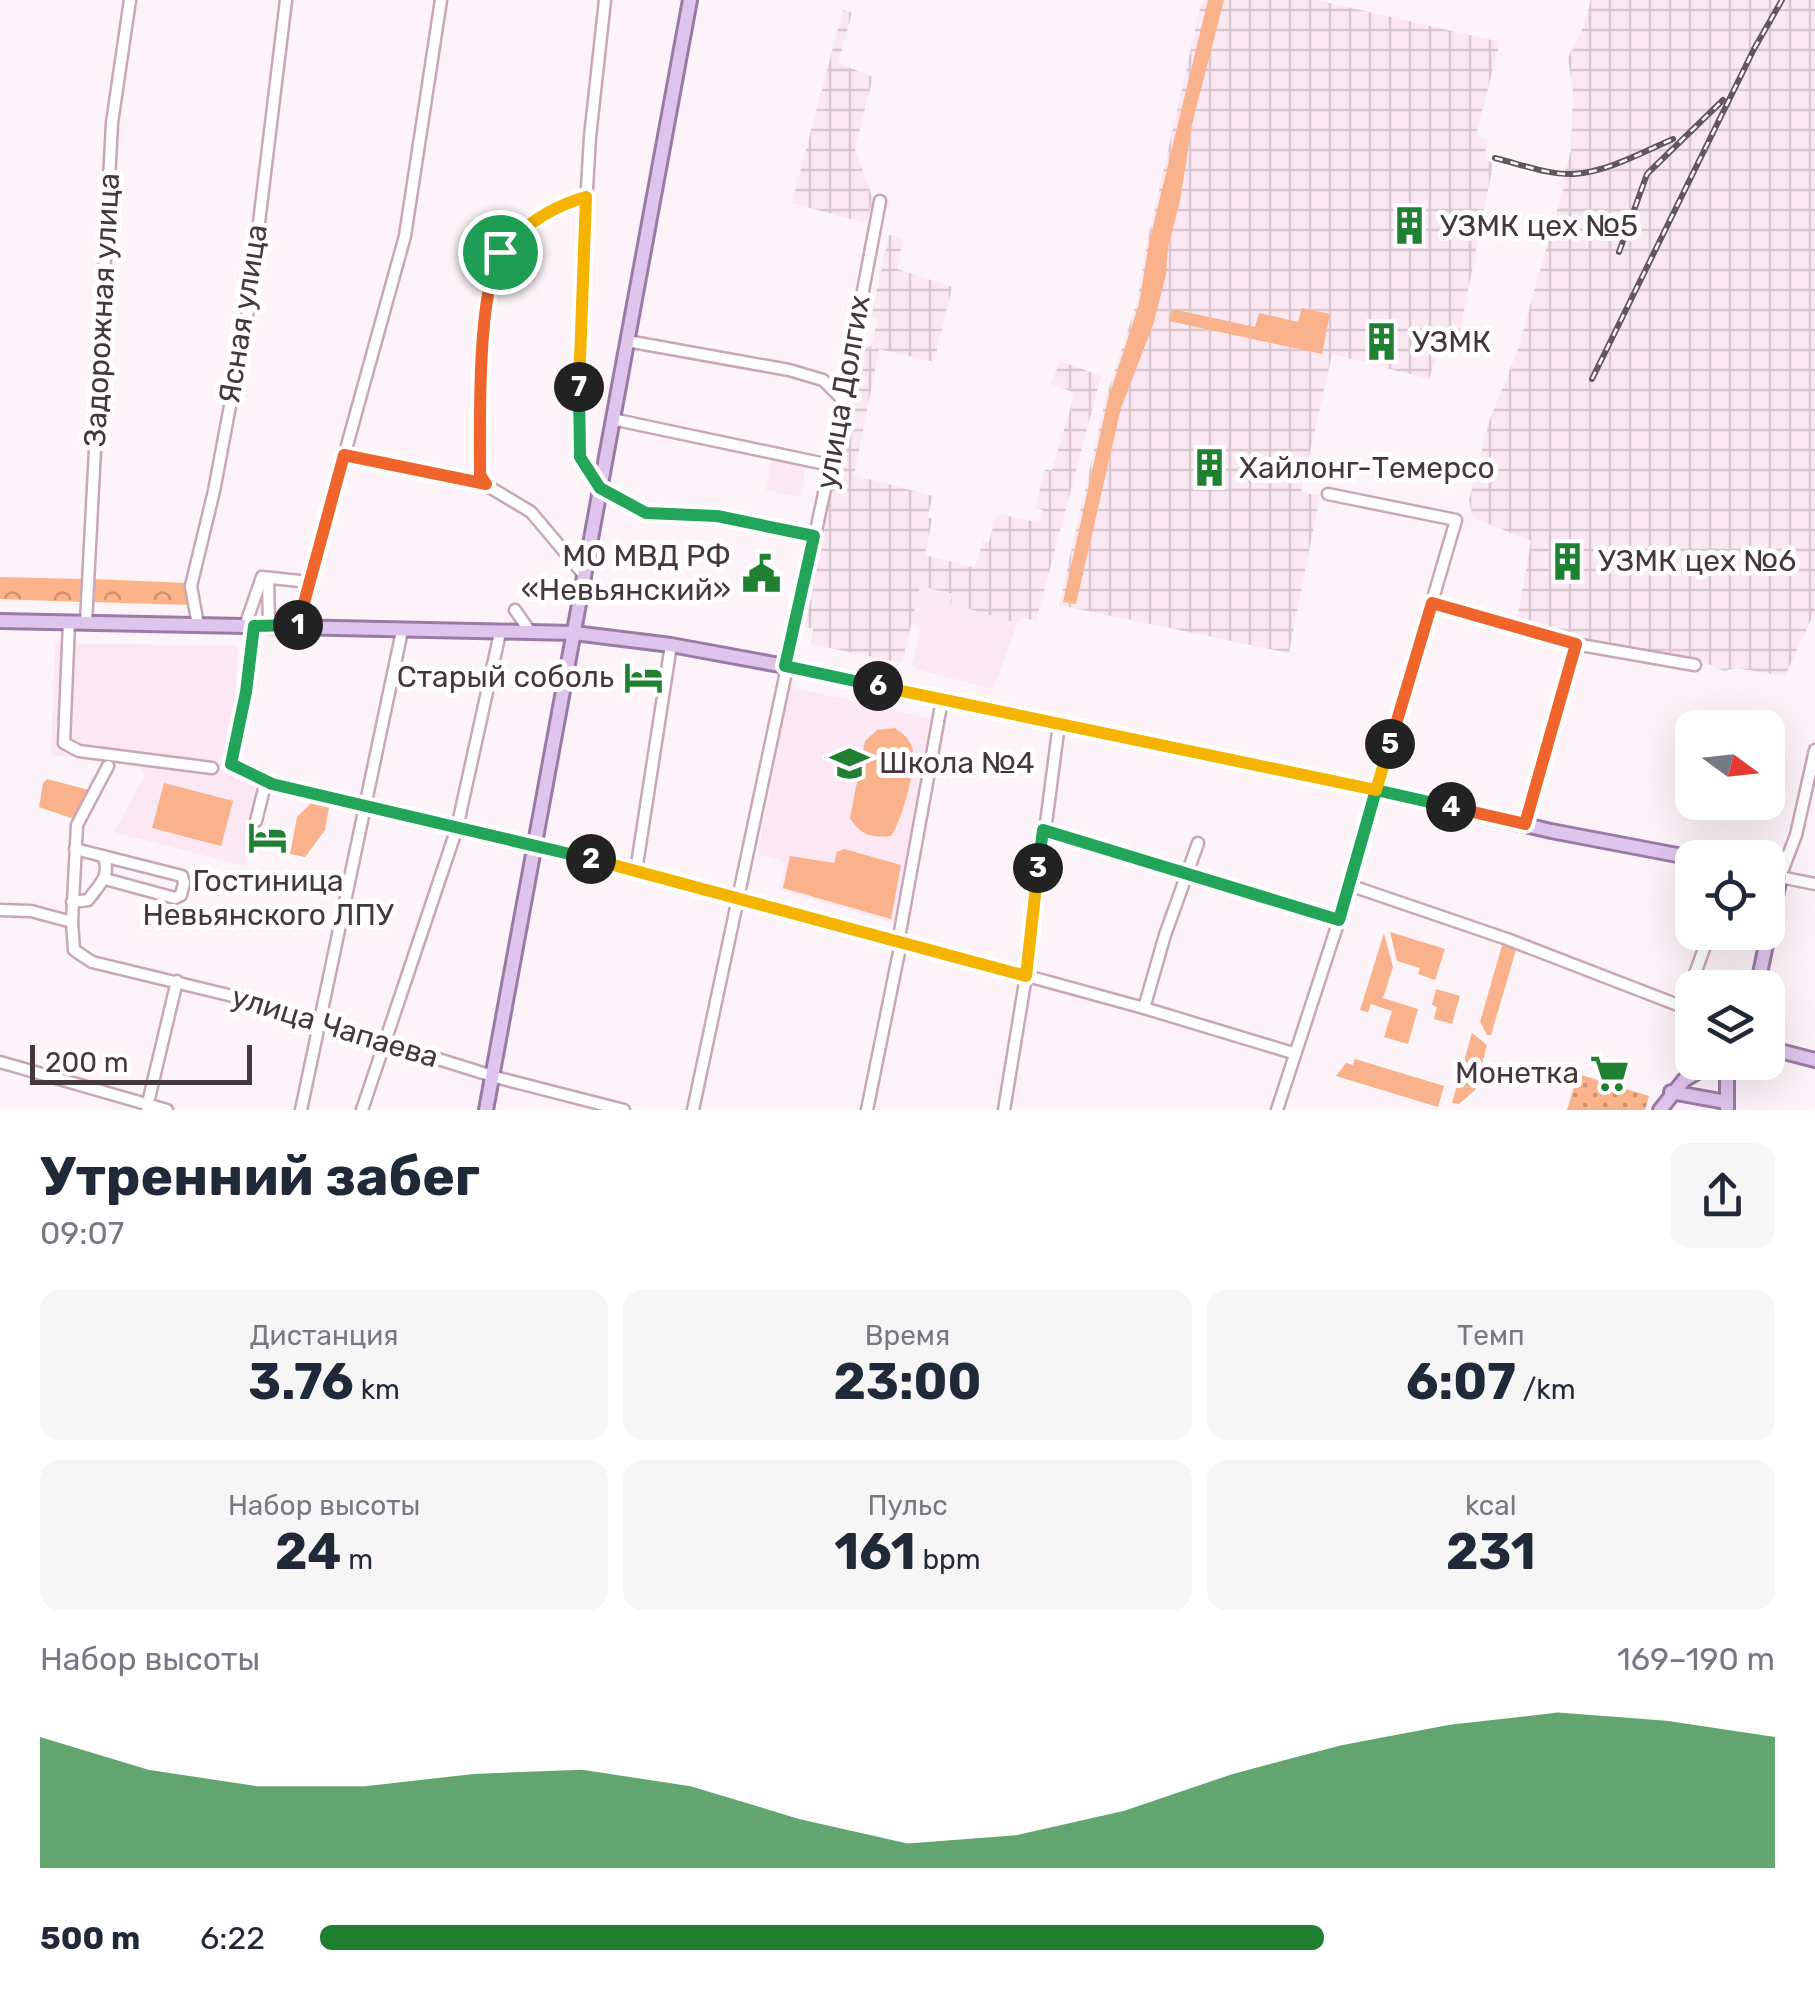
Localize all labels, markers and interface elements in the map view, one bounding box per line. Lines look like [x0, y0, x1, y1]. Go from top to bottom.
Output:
street label: Задорожная улица [77, 172, 127, 448]
building icon: УЗМК цех №5 [1389, 205, 1431, 247]
place label: УЗМК цех №5 [1440, 208, 1638, 244]
pin [458, 210, 543, 295]
street label: Ясная улица [211, 222, 275, 406]
icon: arrive [473, 225, 528, 280]
street label: улица Долгих [808, 292, 878, 492]
building icon: УЗМК [1361, 321, 1403, 363]
place label: УЗМК [1412, 324, 1491, 360]
pin: 7 [554, 362, 604, 412]
text: 7 [571, 370, 587, 403]
building icon: Хайлонг-Темерсо [1188, 447, 1230, 489]
place label: Хайлонг-Темерсо [1239, 450, 1495, 486]
place label: МО МВД РФ «Невьянский» [521, 538, 731, 608]
building icon: УЗМК цех №6 [1547, 540, 1589, 582]
place label: УЗМК цех №6 [1598, 543, 1796, 579]
public building icon: МО МВД РФ «Невьянский» [740, 552, 782, 594]
pin: 1 [273, 600, 323, 650]
text: 1 [291, 608, 305, 641]
hotel icon: Старый соболь [623, 656, 665, 698]
place label: Старый соболь [397, 659, 614, 695]
pin: 6 [853, 661, 903, 711]
text: 6 [869, 669, 887, 702]
north arrow [1675, 710, 1785, 820]
map controls [1675, 710, 1785, 1080]
pin: 5 [1365, 719, 1415, 769]
text: 5 [1381, 727, 1399, 760]
school or university icon: Школа №4 [828, 742, 870, 784]
place label: Школа №4 [879, 745, 1035, 781]
pin: 4 [1426, 782, 1476, 832]
text: 4 [1441, 790, 1461, 823]
hotel icon: Гостиница Невьянского ЛПУ [247, 816, 289, 858]
pin: 2 [566, 834, 616, 884]
button: locate [1675, 840, 1785, 950]
text: 2 [582, 842, 600, 875]
pin: 3 [1013, 843, 1063, 893]
text: 3 [1029, 851, 1047, 884]
place label: Гостиница Невьянского ЛПУ [142, 863, 394, 933]
button: layers [1675, 970, 1785, 1080]
street label: улица Чапаева [227, 978, 443, 1076]
scale bar [30, 1040, 252, 1084]
text: 200 m [45, 1046, 129, 1079]
supermarket icon: Монетка [1588, 1052, 1630, 1094]
place label: Монетка [1455, 1055, 1579, 1091]
button: share [1670, 1143, 1775, 1248]
text: Утренний забег [40, 1144, 480, 1209]
text: 09:07 [40, 1214, 124, 1252]
text: Дистанция [250, 1319, 399, 1352]
text: Время [865, 1319, 950, 1352]
text: Темп [1457, 1319, 1525, 1352]
text: 3.76 [248, 1352, 354, 1412]
text: 23:00 [833, 1352, 982, 1412]
text: 6:07 [1406, 1352, 1516, 1412]
text: km [354, 1373, 400, 1406]
text: /km [1516, 1373, 1576, 1406]
text: Набор высоты [228, 1489, 420, 1522]
text: Пульс [867, 1489, 948, 1522]
text: kcal [1465, 1489, 1517, 1522]
text: 24 [275, 1522, 342, 1582]
text: 161 [834, 1522, 916, 1582]
text: 231 [1446, 1522, 1536, 1582]
text: m [342, 1543, 373, 1576]
text: bpm [916, 1543, 981, 1576]
text: Набор высоты [40, 1640, 260, 1678]
text: 169–190 m [1617, 1640, 1775, 1678]
text: 500 m [40, 1919, 140, 1957]
text: 6:22 [200, 1919, 265, 1957]

